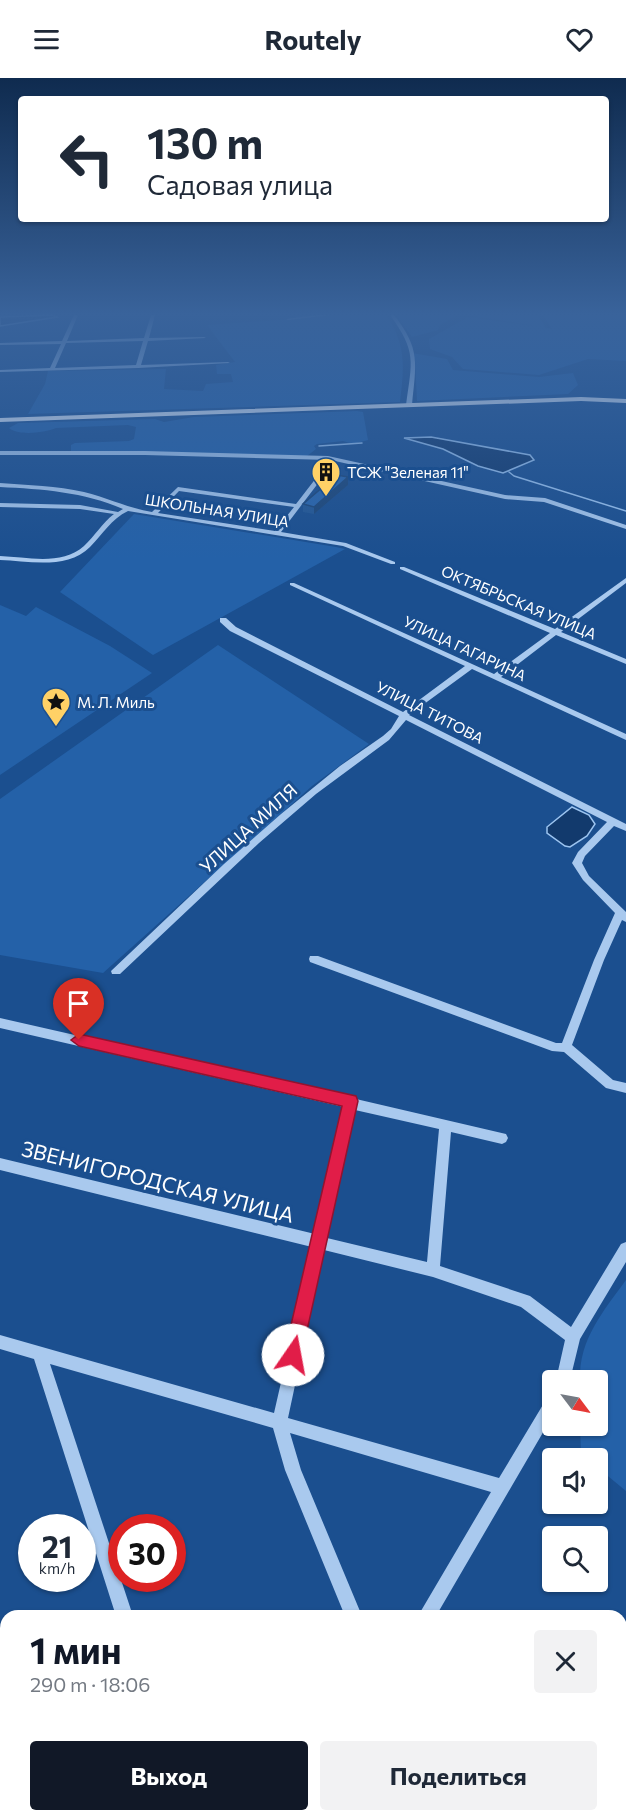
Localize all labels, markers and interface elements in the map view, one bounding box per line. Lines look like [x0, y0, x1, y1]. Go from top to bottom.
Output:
icon: menu [30, 23, 63, 56]
text: Routely [265, 23, 361, 56]
icon: heart [563, 23, 596, 56]
text: 130 m [147, 116, 263, 168]
icon: left [48, 120, 126, 198]
text: Садовая улица [147, 168, 333, 201]
building icon: ТСЖ "Зеленая 11" [310, 456, 342, 498]
place label: ТСЖ "Зеленая 11" [347, 463, 469, 481]
street label: ШКОЛЬНАЯ УЛИЦА [144, 490, 290, 530]
street label: ОКТЯБРЬСКАЯ УЛИЦА [439, 561, 599, 643]
street label: УЛИЦА ГАГАРИНА [401, 612, 529, 684]
street label: УЛИЦА ТИТОВА [373, 677, 487, 747]
place icon: М. Л. Миль [40, 686, 72, 728]
place label: М. Л. Миль [77, 693, 155, 711]
street label: УЛИЦА МИЛЯ [195, 778, 301, 878]
pin [53, 978, 104, 1040]
icon: arrive [62, 987, 95, 1020]
street label: ЗВЕНИГОРОДСКАЯ УЛИЦА [19, 1135, 297, 1227]
position arrow [261, 1323, 325, 1387]
north arrow [542, 1370, 608, 1436]
map controls [542, 1370, 608, 1592]
button: sound [542, 1448, 608, 1514]
speed limit sign: 30 [108, 1514, 186, 1592]
button: search [542, 1526, 608, 1592]
text: 21 [42, 1527, 72, 1564]
text: km/h [39, 1559, 75, 1577]
text: 1 мин [30, 1627, 122, 1671]
button: close [534, 1630, 597, 1693]
text: 290 m · 18:06 [30, 1672, 151, 1696]
button: Выход [30, 1741, 308, 1810]
button: Поделиться [320, 1741, 597, 1810]

